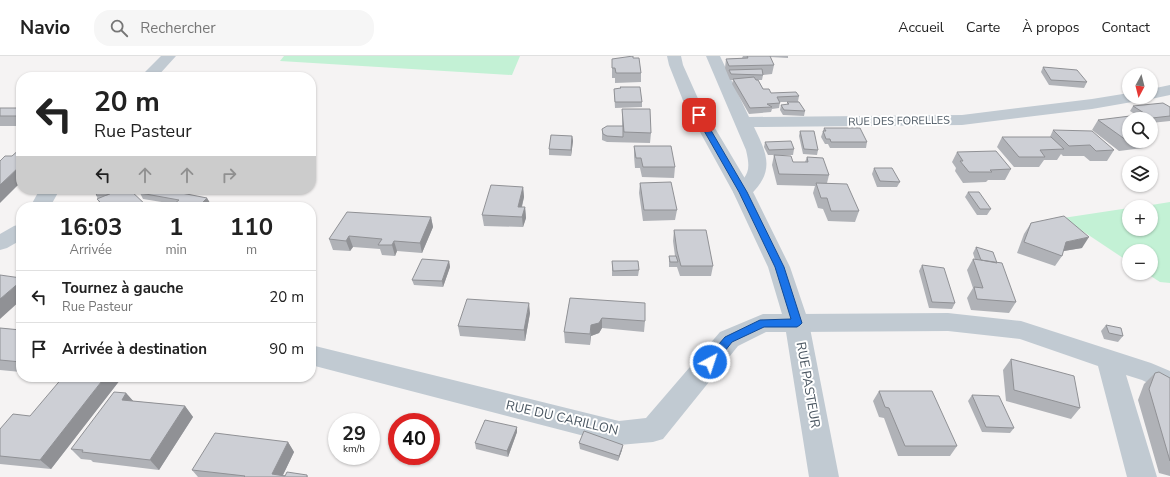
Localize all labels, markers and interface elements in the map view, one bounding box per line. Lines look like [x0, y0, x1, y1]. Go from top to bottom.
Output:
search box [94, 10, 374, 46]
text: Navio [20, 15, 70, 41]
icon: search [108, 17, 130, 39]
text: Rechercher [140, 18, 216, 38]
text: Accueil [898, 18, 944, 37]
text: Carte [966, 18, 1000, 37]
text: À propos [1022, 18, 1080, 37]
text: Contact [1102, 18, 1150, 37]
north arrow [1122, 68, 1158, 104]
map controls [1122, 68, 1158, 280]
text: 20 m [94, 83, 160, 121]
icon: left [28, 88, 80, 140]
pin [682, 98, 716, 132]
icon: arrive [688, 104, 710, 126]
button: search [1122, 112, 1158, 148]
street label: RUE DES FORELLES [848, 113, 950, 129]
text: Rue Pasteur [94, 119, 192, 143]
button: layers [1122, 156, 1158, 192]
icon: left [92, 164, 114, 186]
icon: ahead [134, 164, 156, 186]
icon: ahead [176, 164, 198, 186]
icon: right [218, 164, 240, 186]
button: + [1122, 200, 1158, 236]
text: 16:03 [59, 211, 122, 243]
text: 1 [169, 211, 183, 243]
text: 110 [230, 211, 273, 243]
text: Arrivée [70, 241, 112, 259]
text: min [165, 241, 187, 259]
text: m [246, 241, 257, 259]
button: − [1122, 244, 1158, 280]
text: Tournez à gauche [62, 278, 184, 298]
icon: left [28, 286, 50, 308]
text: 20 m [269, 287, 304, 307]
text: Rue Pasteur [62, 298, 133, 316]
icon: arrive [28, 338, 50, 360]
text: Arrivée à destination [62, 339, 207, 359]
text: 90 m [269, 339, 304, 359]
position arrow [689, 341, 731, 383]
street label: RUE PASTEUR [792, 341, 824, 430]
street label: RUE DU CARILLON [504, 396, 620, 440]
speed limit sign: 40 [388, 413, 440, 465]
text: 29 [342, 420, 366, 447]
text: km/h [343, 442, 365, 456]

